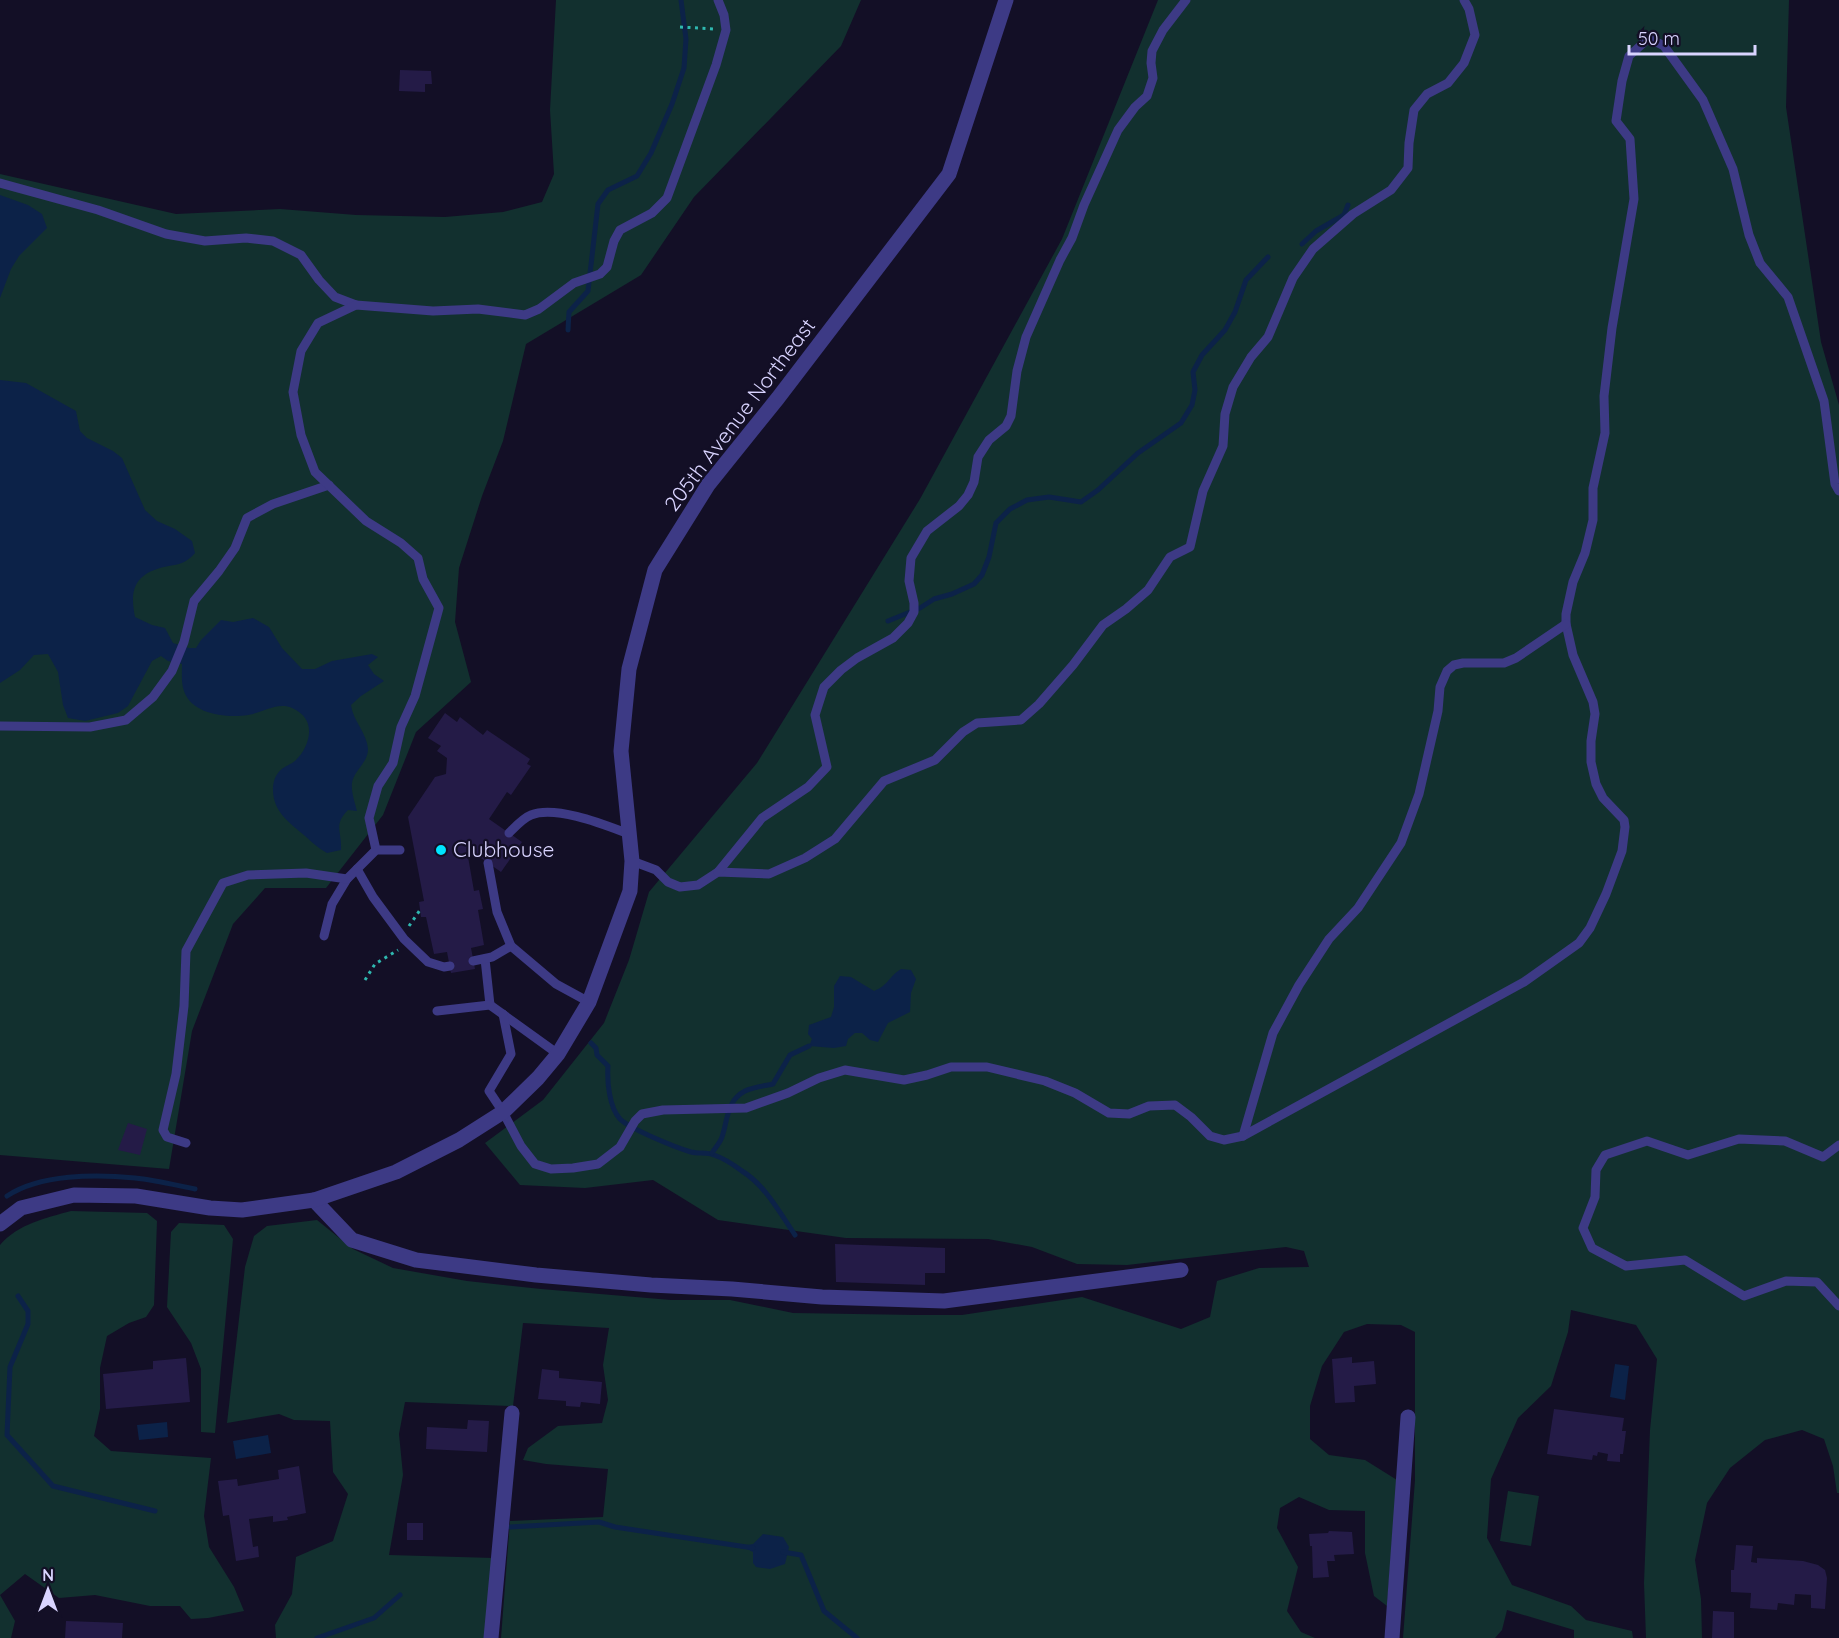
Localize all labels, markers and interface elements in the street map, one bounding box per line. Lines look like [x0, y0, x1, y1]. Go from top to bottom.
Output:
scale bar [1629, 18, 1755, 56]
text: 50 m [1638, 27, 1680, 50]
street label: 205th Avenue Northeast [658, 313, 820, 516]
place label: Clubhouse [453, 836, 554, 862]
marker: Clubhouse [434, 843, 448, 857]
north arrow [18, 1560, 78, 1620]
text: N [42, 1565, 54, 1585]

